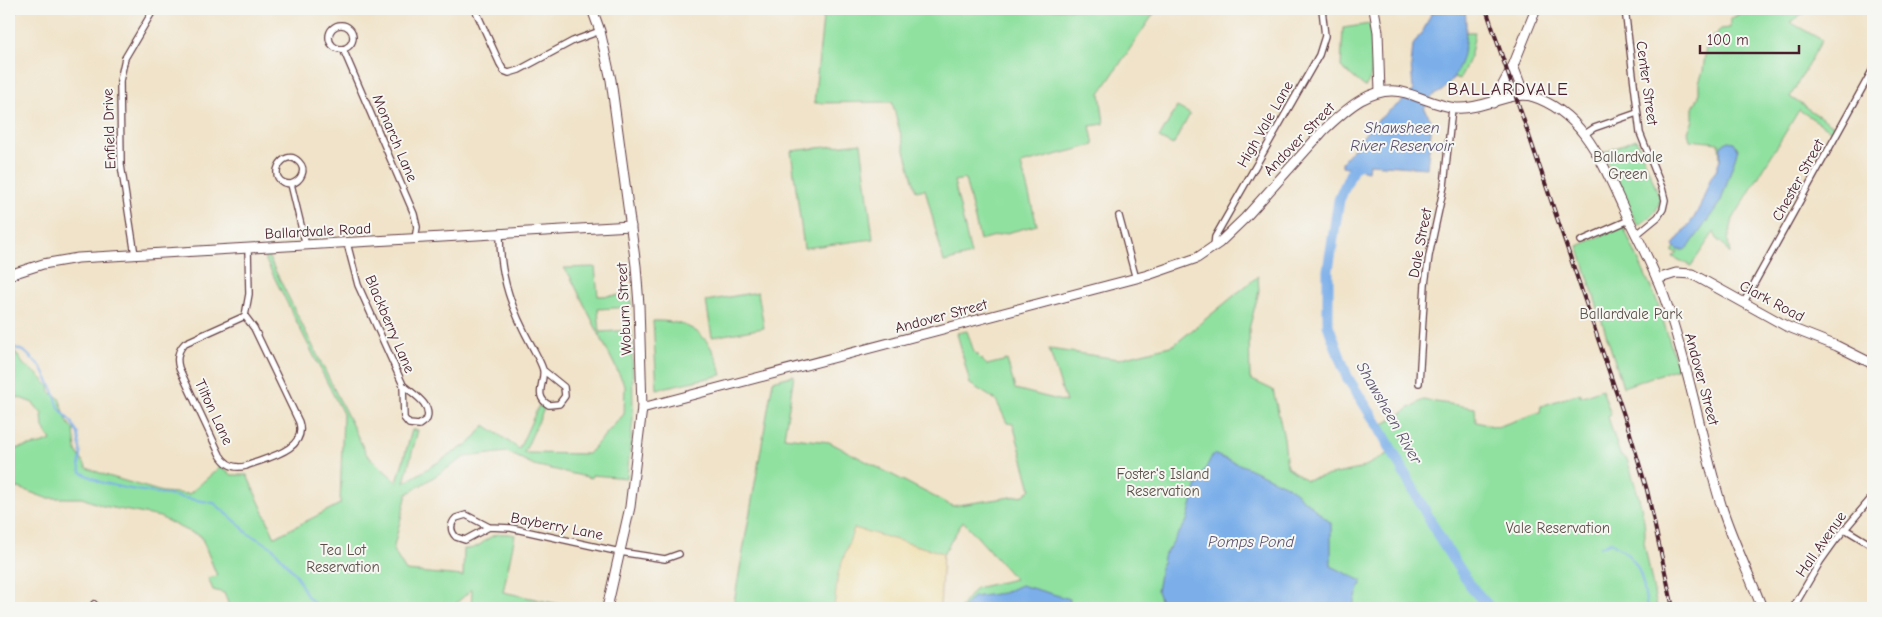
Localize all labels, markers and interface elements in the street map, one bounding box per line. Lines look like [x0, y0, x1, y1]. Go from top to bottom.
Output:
scale bar [1700, 22, 1798, 54]
text: 100 m [1707, 31, 1749, 49]
street label: Center Street [1632, 40, 1662, 127]
street label: High Vale Lane [1233, 77, 1297, 170]
district label: BALLARDVALE [1447, 79, 1569, 100]
street label: Enfield Drive [99, 88, 119, 170]
street label: Monarch Lane [369, 92, 422, 185]
street label: Andover Street [1260, 98, 1339, 179]
water label: Shawsheen River Reservoir [1350, 119, 1454, 155]
street label: Chester Street [1768, 135, 1828, 224]
park label: Ballardvale Green [1593, 148, 1663, 183]
street label: Dale Street [1404, 206, 1436, 279]
street label: Ballardvale Road [264, 219, 372, 243]
street label: Woburn Street [613, 261, 635, 356]
street label: Blackberry Lane [361, 272, 419, 376]
street label: Clark Road [1736, 276, 1808, 326]
street label: Andover Street [893, 295, 990, 337]
park label: Ballardvale Park [1579, 305, 1683, 323]
street label: Andover Street [1681, 331, 1723, 428]
water label: Shawsheen River [1352, 359, 1426, 468]
street label: Tilton Lane [191, 376, 237, 448]
park label: Foster's Island Reservation [1117, 465, 1209, 500]
street label: Hall Avenue [1792, 507, 1850, 580]
street label: Bayberry Lane [509, 508, 605, 544]
park label: Vale Reservation [1506, 519, 1610, 537]
water label: Pomps Pond [1208, 533, 1294, 551]
park label: Tea Lot Reservation [306, 541, 380, 576]

